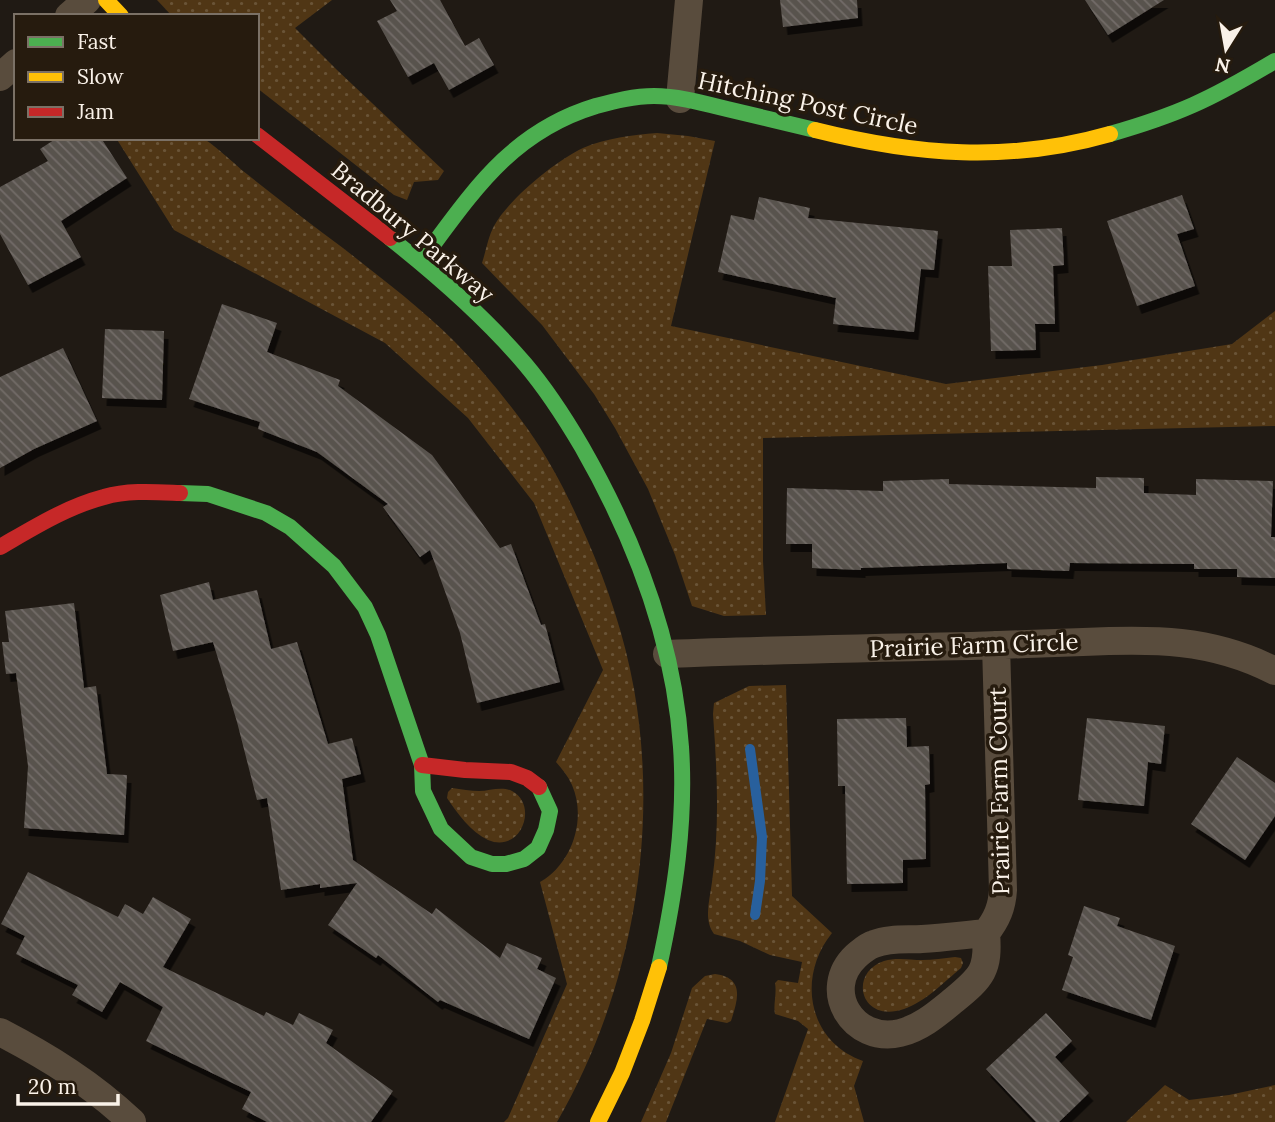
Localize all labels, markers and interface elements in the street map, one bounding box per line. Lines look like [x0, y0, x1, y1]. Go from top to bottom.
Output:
legend [14, 14, 259, 140]
north arrow [1191, 14, 1261, 84]
text: Fast [77, 28, 117, 55]
text: N [1213, 52, 1232, 79]
text: Slow [77, 63, 124, 90]
street label: Hitching Post Circle [695, 65, 921, 141]
text: Jam [76, 98, 114, 125]
street label: Bradbury Parkway [325, 155, 501, 309]
street label: Prairie Farm Circle [869, 626, 1079, 664]
street label: Prairie Farm Court [982, 686, 1016, 895]
scale bar [18, 1062, 117, 1106]
text: 20 m [28, 1073, 77, 1100]

